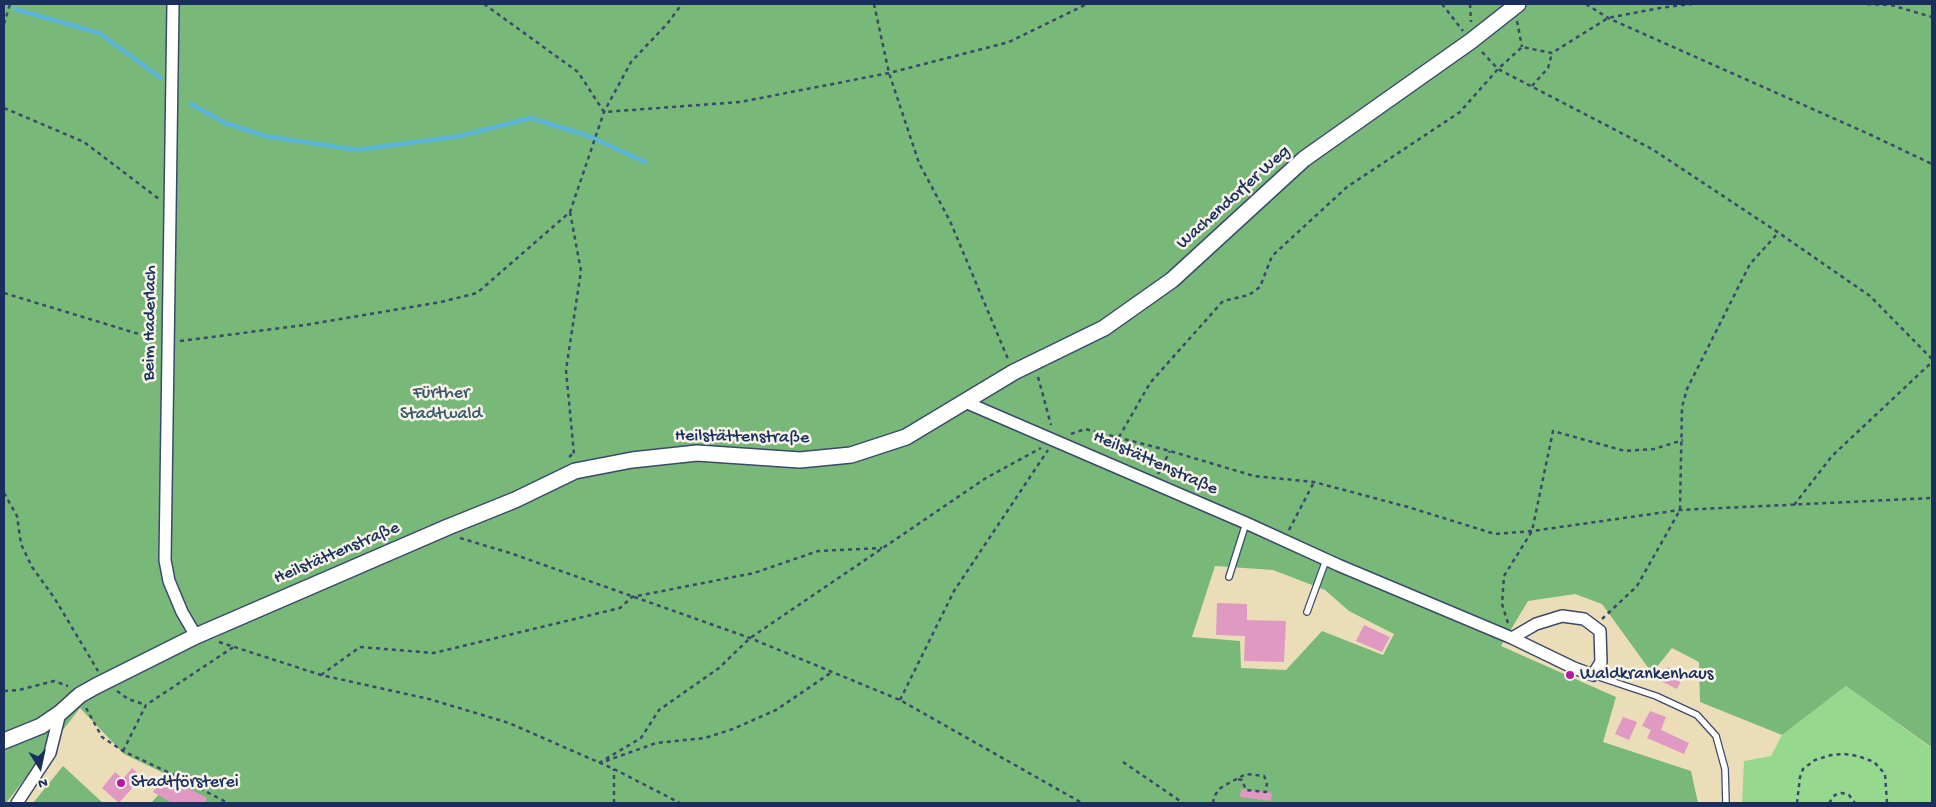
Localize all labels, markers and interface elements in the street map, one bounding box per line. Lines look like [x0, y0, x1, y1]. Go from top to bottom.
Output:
street label: Wachendorfer Weg [1173, 141, 1295, 255]
street label: Beim Haderlach [139, 265, 163, 381]
park label: Fürther Stadtwald [400, 383, 482, 426]
street label: Heilstättenstraße [675, 426, 809, 450]
street label: Heilstättenstraße [1089, 427, 1221, 501]
street label: Heilstättenstraße [271, 518, 403, 590]
place label: Waldkrankenhaus [1580, 664, 1713, 686]
marker: Waldkrankenhaus [1564, 669, 1576, 681]
north arrow [15, 742, 65, 792]
place label: Stadtförsterei [131, 772, 239, 794]
text: N [37, 773, 49, 791]
marker: Stadtförsterei [115, 777, 127, 789]

